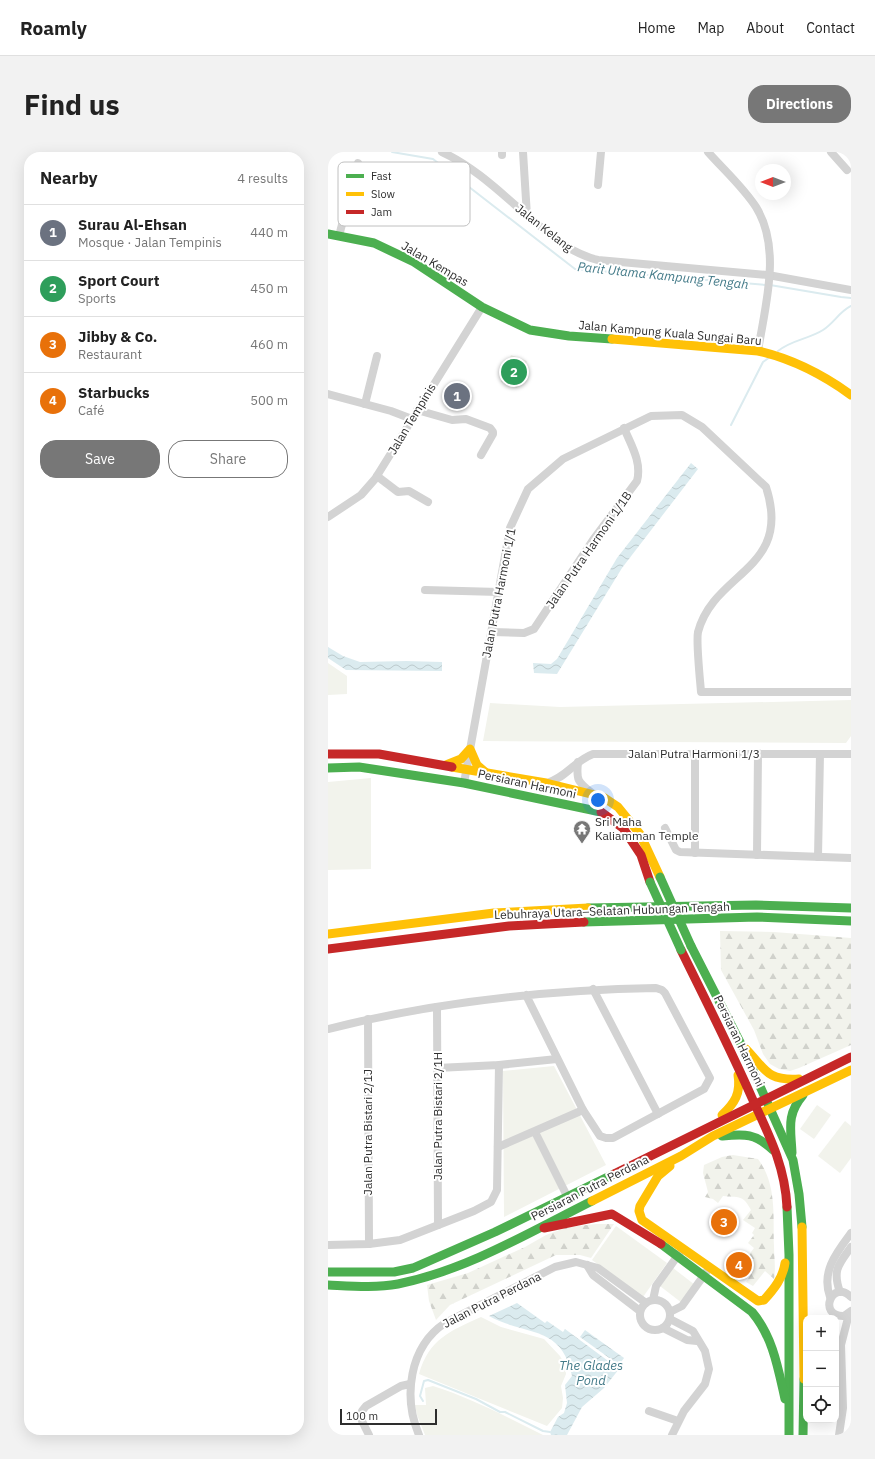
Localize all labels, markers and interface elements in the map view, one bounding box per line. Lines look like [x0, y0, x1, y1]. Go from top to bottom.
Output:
text: Roamly [20, 16, 87, 40]
text: Home [638, 19, 675, 37]
text: Map [697, 19, 724, 37]
text: About [746, 19, 784, 37]
text: Contact [806, 19, 855, 37]
button: Directions [748, 85, 851, 123]
text: Find us [24, 86, 120, 123]
legend [338, 162, 470, 226]
north arrow [755, 164, 791, 200]
text: Nearby [40, 167, 98, 189]
text: Fast [371, 169, 392, 183]
text: 4 results [237, 170, 288, 187]
text: Slow [371, 187, 395, 201]
street label: Jalan Kelang [513, 201, 576, 255]
text: Jam [371, 205, 392, 219]
text: Surau Al-Ehsan [78, 215, 187, 234]
text: 1 [49, 224, 57, 241]
text: 440 m [250, 224, 288, 241]
text: Mosque · Jalan Tempinis [78, 234, 222, 251]
street label: Jalan Kempas [399, 238, 472, 290]
water label: Parit Utama Kampung Tengah [577, 258, 749, 293]
text: Sport Court [78, 271, 159, 290]
text: 2 [49, 280, 57, 297]
text: 450 m [250, 280, 288, 297]
text: Sports [78, 290, 116, 307]
street label: Jalan Kampung Kuala Sungai Baru [578, 317, 762, 348]
text: Jibby & Co. [78, 327, 157, 346]
text: 3 [49, 336, 57, 353]
text: 460 m [250, 336, 288, 353]
text: Restaurant [78, 346, 142, 363]
pin: 2 [501, 357, 527, 387]
street label: Jalan Tempinis [384, 380, 439, 457]
pin: 1 [444, 381, 470, 411]
text: Starbucks [78, 383, 150, 402]
text: 4 [49, 392, 57, 409]
text: 500 m [250, 392, 288, 409]
text: Café [78, 402, 104, 419]
button: Save [40, 440, 160, 478]
button: Share [168, 440, 288, 478]
street label: Jalan Putra Harmoni 1/1B [542, 488, 635, 611]
street label: Jalan Putra Harmoni 1/1 [479, 527, 518, 659]
street label: Jalan Putra Harmoni 1/3 [628, 746, 760, 761]
street label: Persiaran Harmoni [477, 766, 578, 801]
your location [588, 790, 608, 810]
place label: Sri Maha Kaliamman Temple [595, 814, 699, 843]
temple icon: Sri Maha Kaliamman Temple [572, 819, 592, 844]
street label: Lebuhraya Utara–Selatan Hubungan Tengah [494, 899, 730, 922]
street label: Persiaran Harmoni [711, 993, 768, 1089]
street label: Jalan Putra Bistari 2/1H [430, 1052, 445, 1180]
street label: Jalan Putra Bistari 2/1J [360, 1069, 375, 1195]
street label: Persiaran Putra Perdana [528, 1151, 652, 1224]
pin: 3 [711, 1207, 737, 1237]
pin: 4 [726, 1250, 752, 1280]
street label: Jalan Putra Perdana [440, 1268, 544, 1331]
map controls [803, 1315, 839, 1423]
button: + [803, 1315, 839, 1351]
button: − [803, 1351, 839, 1387]
water label: The Glades Pond [559, 1357, 623, 1389]
button: locate [803, 1387, 839, 1423]
scale bar [340, 1407, 437, 1426]
text: 100 m [346, 1409, 378, 1423]

